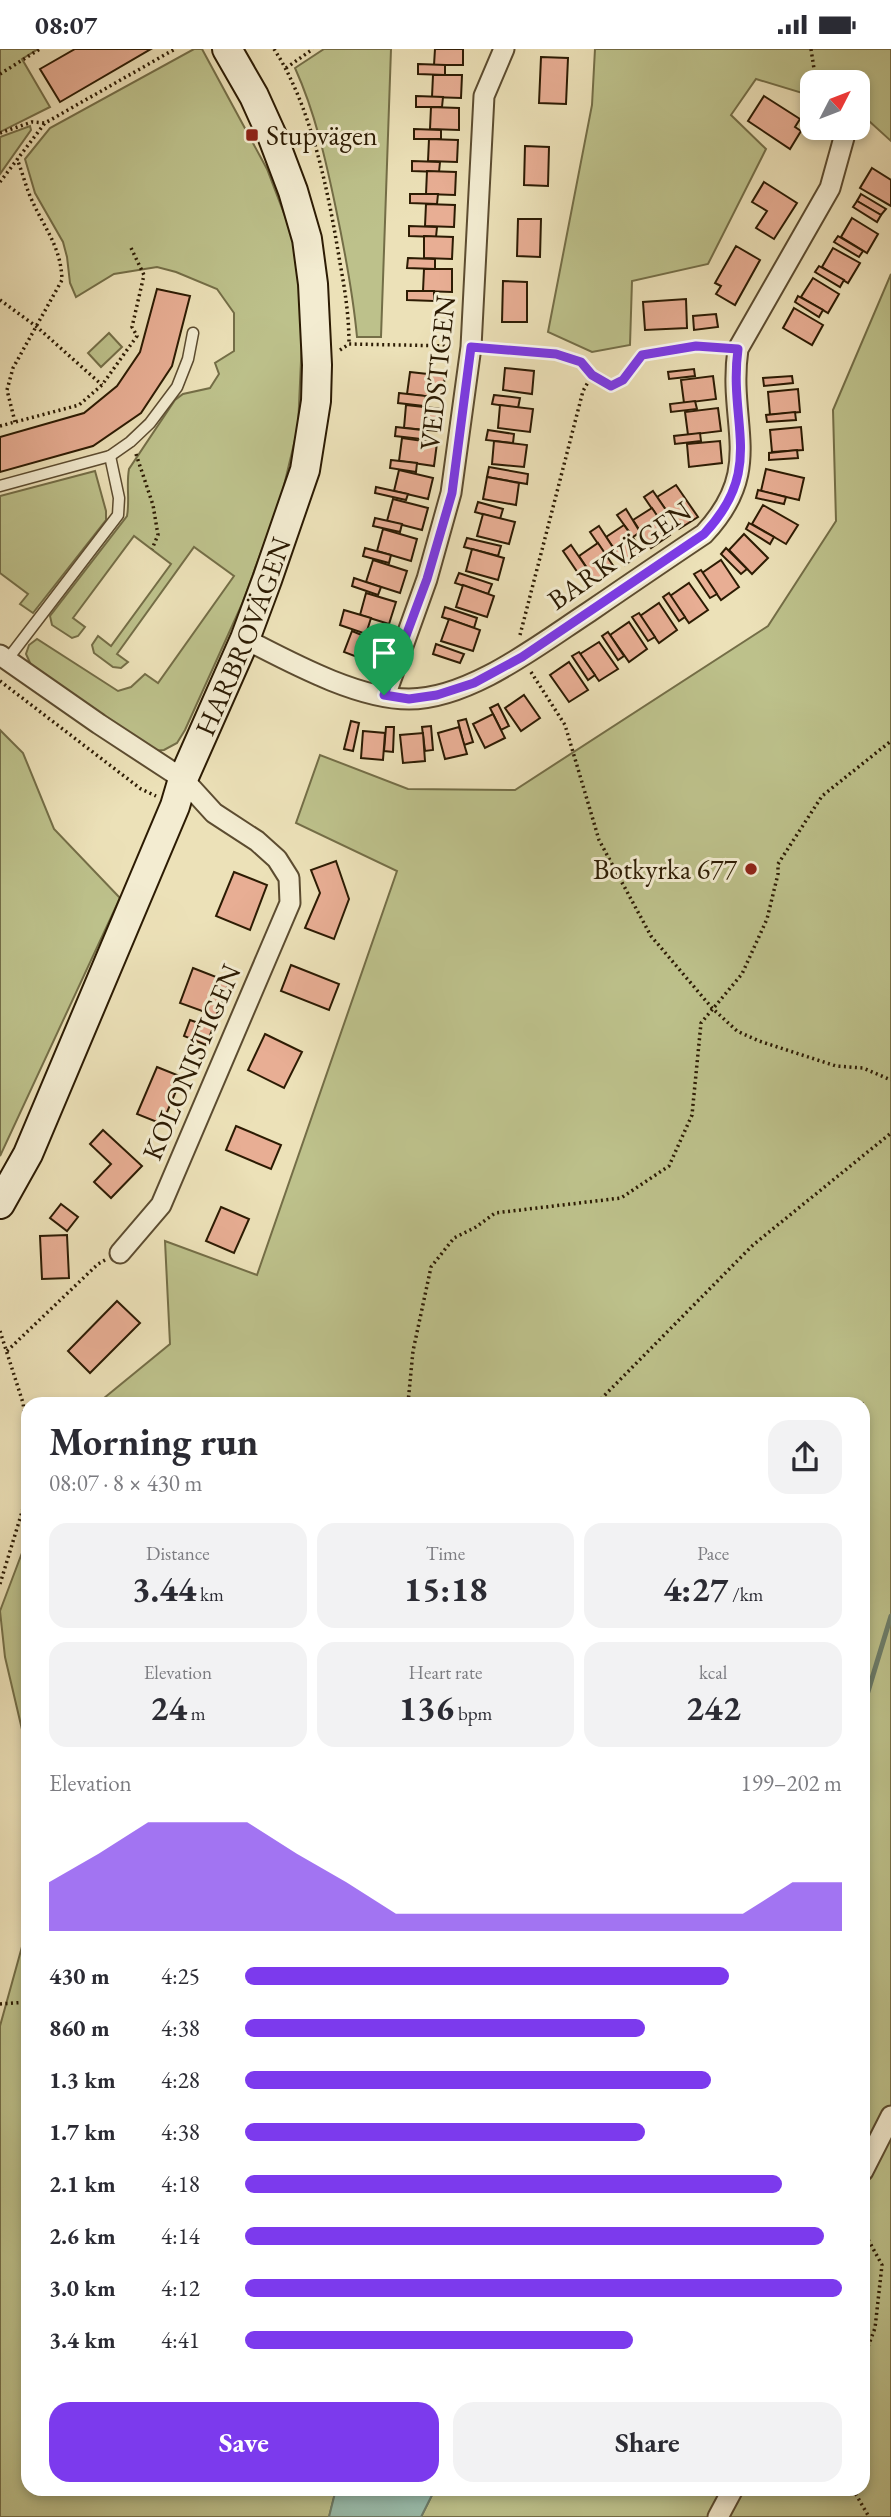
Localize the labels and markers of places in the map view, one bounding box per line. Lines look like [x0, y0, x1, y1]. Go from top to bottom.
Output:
place label: Stupvägen [266, 117, 378, 153]
marker: Stupvägen [244, 127, 260, 143]
pin [354, 623, 414, 695]
place label: Botkyrka 677 [593, 851, 738, 887]
marker: Botkyrka 677 [743, 861, 759, 877]

